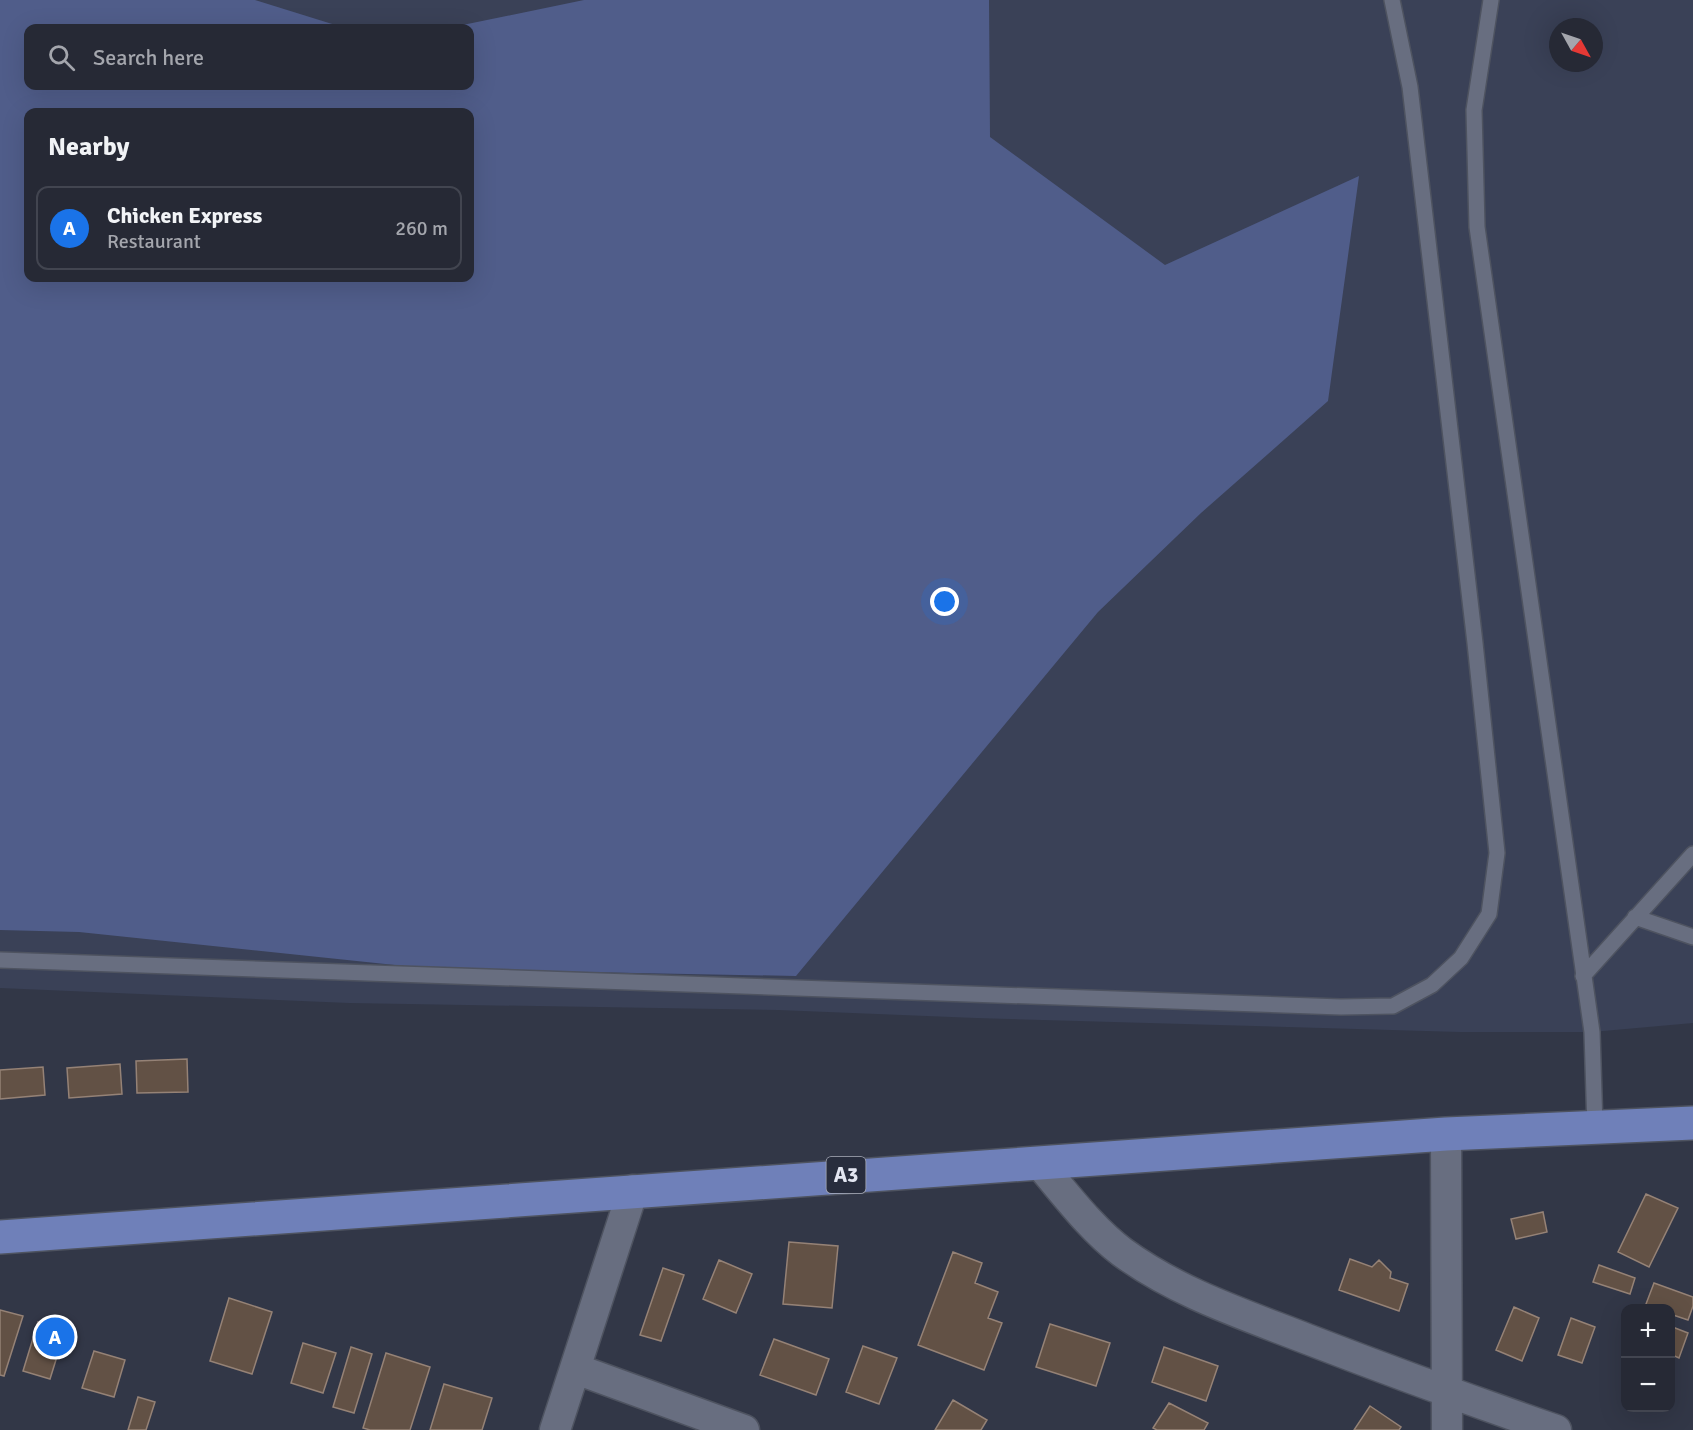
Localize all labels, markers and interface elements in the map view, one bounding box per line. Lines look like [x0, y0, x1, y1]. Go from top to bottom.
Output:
north arrow [1549, 18, 1603, 72]
search box [24, 24, 474, 90]
icon: search [45, 41, 78, 74]
text: Search here [93, 44, 204, 71]
text: Nearby [48, 131, 129, 163]
text: Chicken Express [107, 202, 262, 229]
text: A [63, 216, 76, 241]
text: 260 m [395, 216, 448, 241]
text: Restaurant [107, 229, 201, 254]
your location [930, 587, 959, 616]
road number: A3 [826, 1157, 866, 1193]
map controls [1621, 1304, 1675, 1412]
button: + [1621, 1304, 1675, 1358]
pin: A [36, 1314, 74, 1360]
button: − [1621, 1358, 1675, 1412]

